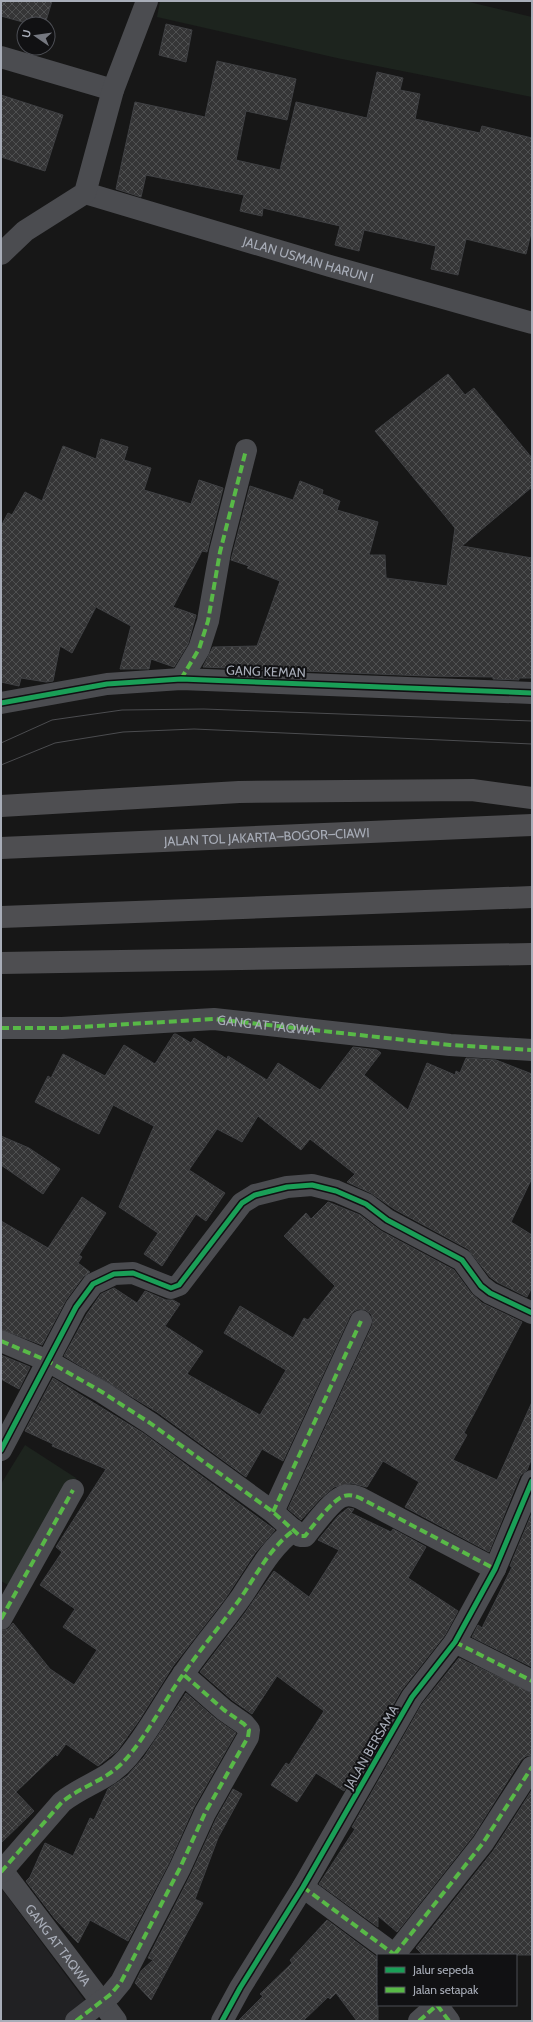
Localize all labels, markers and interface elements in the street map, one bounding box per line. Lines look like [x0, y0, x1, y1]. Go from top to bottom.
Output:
north arrow [16, 16, 56, 56]
text: U [19, 28, 34, 39]
street label: JALAN USMAN HARUN I [240, 232, 376, 286]
street label: GANG KEMAN [226, 662, 306, 680]
street label: JALAN TOL JAKARTA–BOGOR–CIAWI [163, 824, 370, 849]
street label: GANG AT TAQWA [217, 1011, 316, 1038]
street label: JALAN BERSAMA [340, 1702, 402, 1793]
street label: GANG AT TAQWA [22, 1901, 94, 1989]
legend [377, 1954, 517, 2006]
text: Jalur sepeda [412, 1962, 474, 1977]
text: Jalan setapak [412, 1982, 479, 1997]

